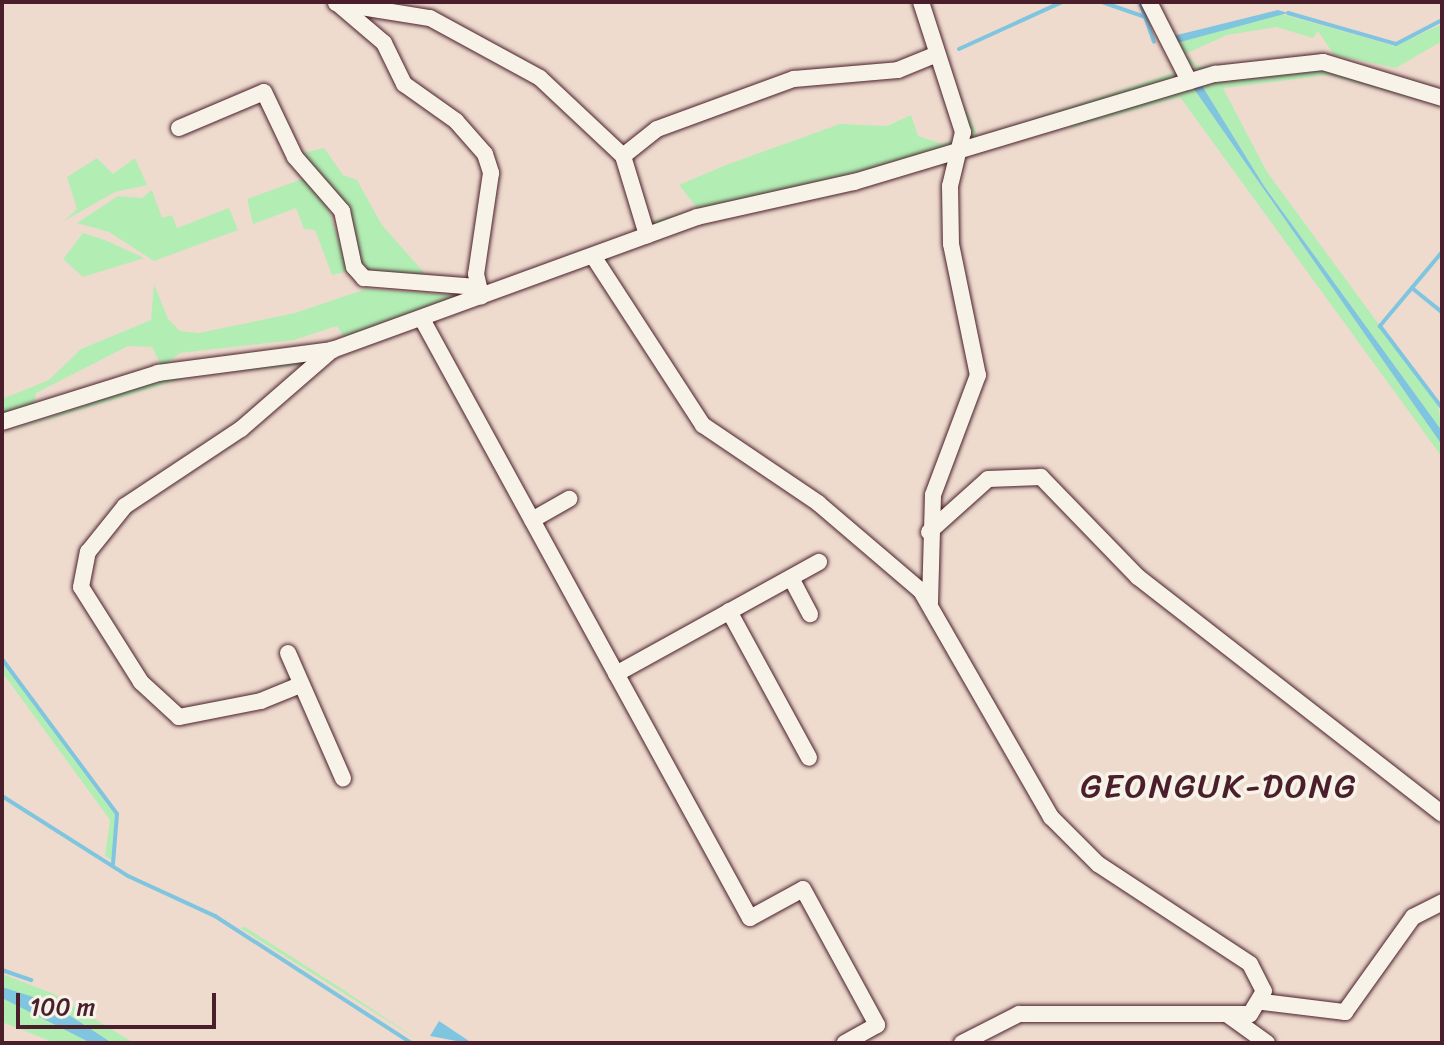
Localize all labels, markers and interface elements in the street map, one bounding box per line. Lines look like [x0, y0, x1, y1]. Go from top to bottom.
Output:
district label: GEONGUK-DONG [1081, 767, 1357, 807]
scale bar [20, 977, 220, 1027]
text: 100 m [30, 986, 95, 1028]

